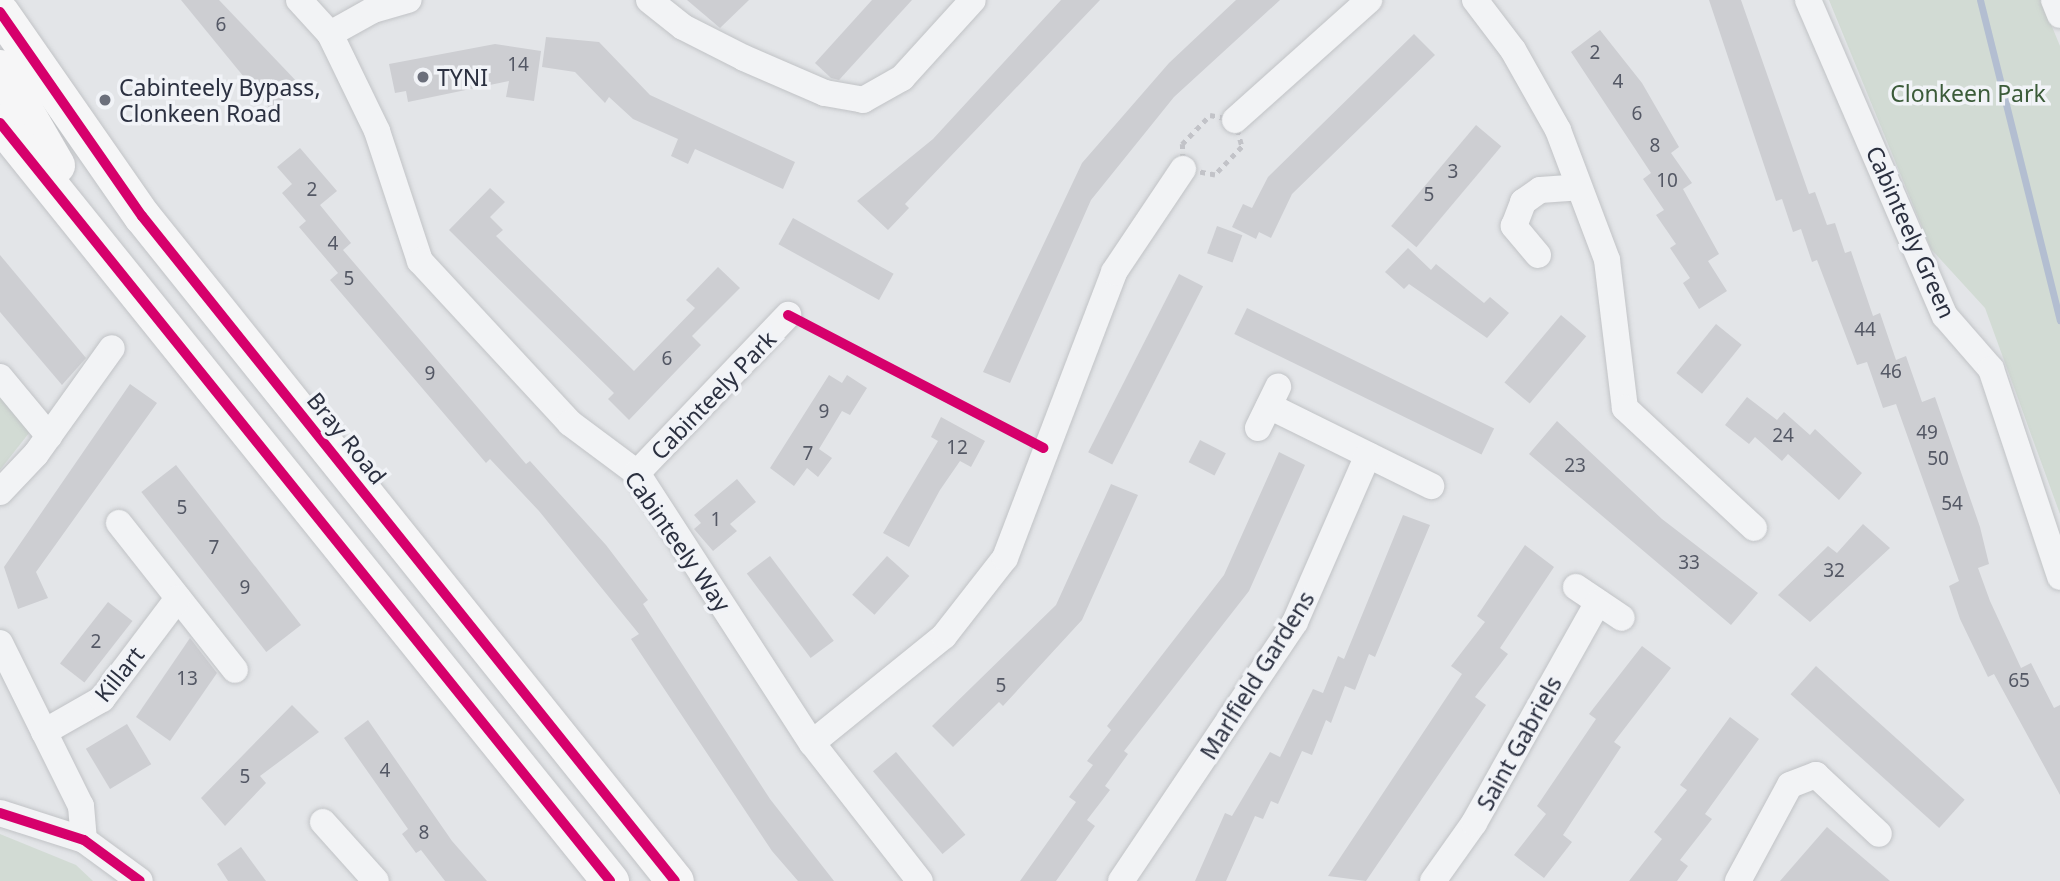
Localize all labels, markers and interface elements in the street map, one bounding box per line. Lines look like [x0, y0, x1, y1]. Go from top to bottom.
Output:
house number: 6 [216, 14, 226, 36]
house number: 2 [1590, 42, 1600, 64]
house number: 14 [507, 54, 529, 76]
place label: TYNI [437, 63, 488, 91]
marker: TYNI [415, 69, 431, 85]
house number: 4 [1613, 71, 1623, 93]
place label: Cabinteely Bypass, Clonkeen Road [119, 73, 321, 127]
park label: Clonkeen Park [1890, 79, 2046, 107]
marker: Cabinteely Bypass, Clonkeen Road [97, 92, 113, 108]
house number: 6 [1632, 103, 1642, 125]
house number: 8 [1650, 135, 1660, 157]
street label: Cabinteely Green [1861, 142, 1961, 322]
house number: 3 [1448, 161, 1458, 183]
house number: 10 [1656, 170, 1678, 192]
house number: 2 [307, 179, 317, 201]
house number: 5 [1424, 184, 1434, 206]
house number: 4 [328, 233, 338, 255]
house number: 5 [344, 268, 354, 290]
house number: 44 [1854, 319, 1876, 341]
street label: Cabinteely Park [645, 325, 781, 465]
house number: 6 [662, 348, 672, 370]
house number: 46 [1880, 361, 1902, 383]
house number: 9 [425, 363, 435, 385]
street label: Bray Road [302, 387, 392, 489]
house number: 9 [819, 401, 829, 423]
house number: 49 [1916, 422, 1938, 444]
house number: 24 [1772, 425, 1794, 447]
house number: 12 [946, 437, 968, 459]
house number: 7 [803, 443, 813, 465]
house number: 50 [1927, 448, 1949, 470]
house number: 23 [1564, 455, 1586, 477]
street label: Cabinteely Way [619, 465, 737, 617]
house number: 54 [1941, 493, 1963, 515]
house number: 5 [177, 497, 187, 519]
house number: 1 [711, 509, 721, 531]
house number: 7 [209, 537, 219, 559]
house number: 33 [1678, 552, 1700, 574]
house number: 32 [1823, 560, 1845, 582]
house number: 9 [240, 577, 250, 599]
street label: Marlfield Gardens [1194, 586, 1320, 764]
house number: 2 [91, 631, 101, 653]
street label: Killart [89, 641, 149, 707]
house number: 13 [176, 668, 198, 690]
house number: 65 [2008, 670, 2030, 692]
street label: Saint Gabriels [1471, 671, 1567, 815]
house number: 5 [996, 675, 1006, 697]
house number: 4 [380, 760, 390, 782]
house number: 5 [240, 766, 250, 788]
house number: 8 [419, 822, 429, 844]

